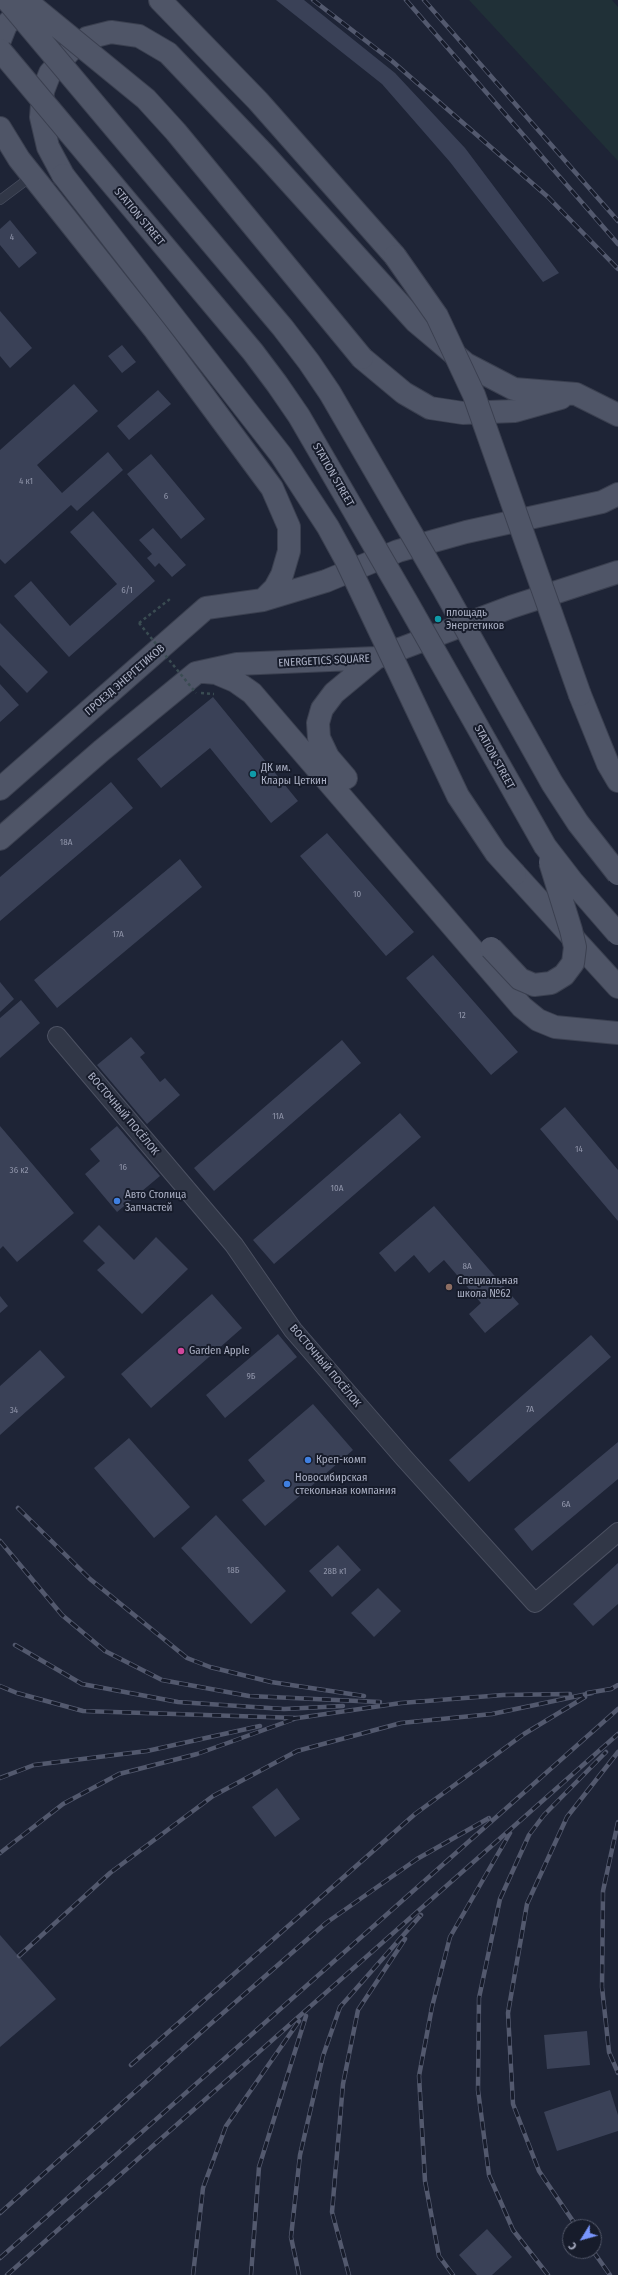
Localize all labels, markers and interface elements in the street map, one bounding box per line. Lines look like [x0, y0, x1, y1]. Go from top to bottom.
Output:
street label: STATION STREET [111, 186, 167, 248]
house number: 4 [10, 232, 14, 242]
street label: STATION STREET [310, 441, 356, 509]
house number: 4 к1 [19, 476, 33, 486]
house number: 6 [164, 491, 168, 501]
house number: 6/1 [121, 585, 133, 595]
place label: площадь Энергетиков [446, 606, 504, 632]
marker: площадь Энергетиков [433, 614, 443, 624]
street label: ПРОЕЗД ЭНЕРГЕТИКОВ [82, 642, 168, 718]
street label: ENERGETICS SQUARE [278, 652, 370, 670]
street label: STATION STREET [471, 723, 517, 791]
place label: ДК им. Клары Цеткин [261, 761, 327, 787]
marker: ДК им. Клары Цеткин [248, 769, 258, 779]
house number: 18А [60, 837, 72, 847]
house number: 10 [353, 889, 361, 899]
house number: 17А [112, 929, 124, 939]
house number: 12 [458, 1010, 466, 1020]
street label: ВОСТОЧНЫЙ ПОСЁЛОК [85, 1070, 161, 1158]
house number: 11А [272, 1111, 284, 1121]
house number: 14 [575, 1144, 583, 1154]
house number: 16 [119, 1162, 127, 1172]
house number: 36 к2 [10, 1165, 28, 1175]
house number: 10А [331, 1183, 343, 1193]
place label: Авто Столица Запчастей [125, 1188, 186, 1214]
marker: Авто Столица Запчастей [112, 1196, 122, 1206]
house number: 8А [462, 1261, 472, 1271]
place label: Специальная школа №62 [457, 1274, 518, 1300]
marker: Специальная школа №62 [444, 1282, 454, 1292]
street label: ВОСТОЧНЫЙ ПОСЁЛОК [287, 1322, 363, 1410]
place label: Garden Apple [189, 1344, 250, 1358]
marker: Garden Apple [176, 1346, 186, 1356]
house number: 9Б [246, 1371, 256, 1381]
house number: 7А [526, 1404, 534, 1414]
house number: 34 [10, 1405, 18, 1415]
place label: Креп-комп [316, 1453, 366, 1467]
marker: Креп-комп [303, 1455, 313, 1465]
place label: Новосибирская стекольная компания [295, 1471, 396, 1497]
marker: Новосибирская стекольная компания [282, 1479, 292, 1489]
house number: 6А [561, 1499, 571, 1509]
house number: 18Б [227, 1565, 239, 1575]
house number: 28В к1 [323, 1566, 347, 1576]
north arrow [562, 2219, 602, 2259]
text: С [566, 2240, 580, 2252]

